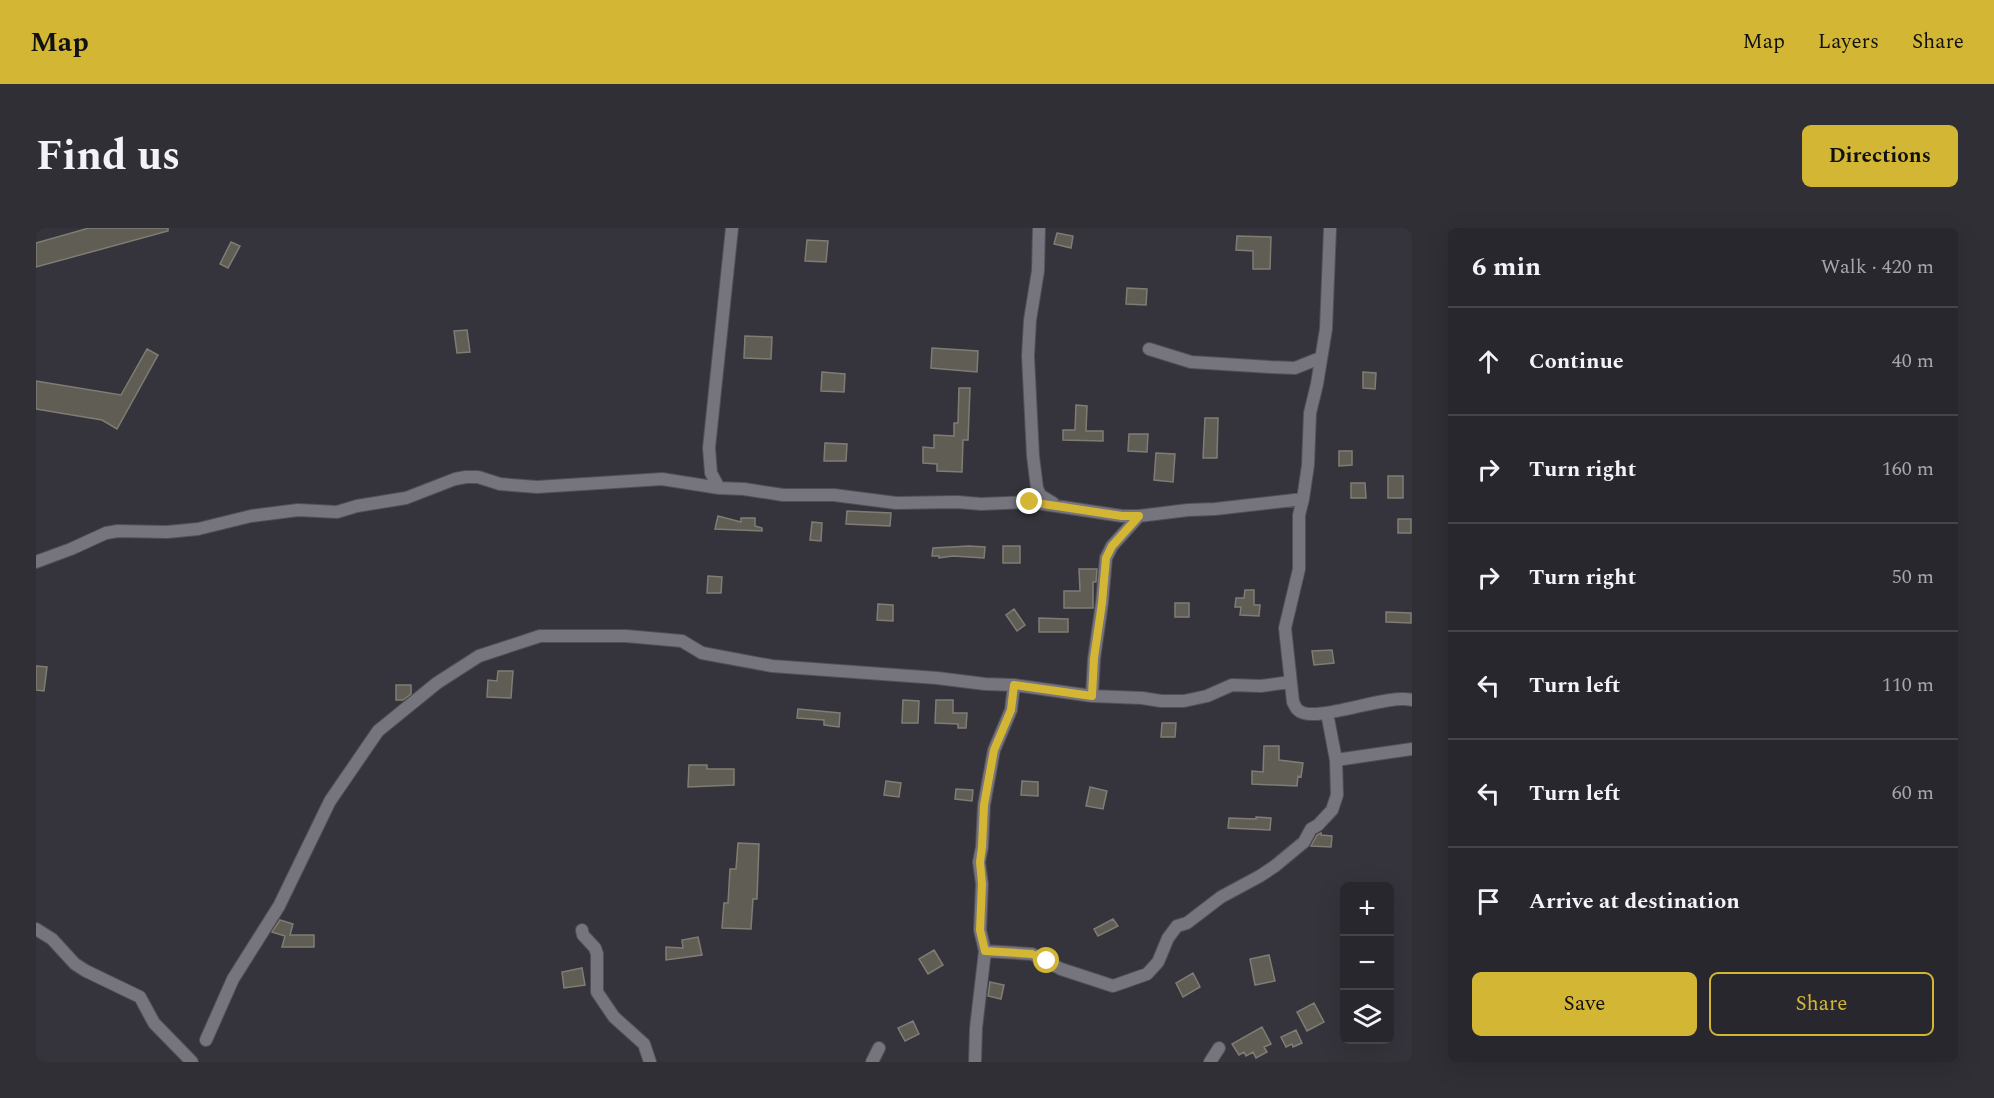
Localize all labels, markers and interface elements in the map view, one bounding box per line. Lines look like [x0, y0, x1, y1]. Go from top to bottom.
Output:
text: Map [30, 21, 89, 64]
text: Map [1743, 26, 1785, 58]
text: Layers [1818, 26, 1879, 58]
text: Share [1912, 26, 1964, 58]
text: Find us [36, 125, 180, 188]
button: Directions [1802, 125, 1958, 187]
text: 6 min [1472, 247, 1541, 287]
text: Walk · 420 m [1821, 252, 1934, 282]
icon: ahead [1472, 345, 1505, 378]
text: Continue [1529, 345, 1624, 378]
text: 40 m [1892, 346, 1934, 376]
icon: right [1472, 453, 1505, 486]
text: Turn right [1529, 453, 1636, 486]
text: 160 m [1882, 454, 1934, 484]
route end [1016, 488, 1042, 514]
icon: right [1472, 561, 1505, 594]
text: Turn right [1529, 561, 1636, 594]
text: 50 m [1892, 562, 1934, 592]
icon: left [1472, 669, 1505, 702]
text: Turn left [1529, 669, 1621, 702]
text: 110 m [1882, 670, 1934, 700]
icon: left [1472, 777, 1505, 810]
text: Turn left [1529, 777, 1621, 810]
text: 60 m [1892, 778, 1934, 808]
map controls [1340, 882, 1394, 1044]
button: + [1340, 882, 1394, 936]
icon: arrive [1472, 885, 1505, 918]
text: Arrive at destination [1529, 885, 1740, 918]
button: − [1340, 936, 1394, 990]
route start [1033, 947, 1059, 973]
button: Save [1472, 972, 1697, 1036]
button: Share [1709, 972, 1934, 1036]
button: layers [1340, 990, 1394, 1044]

